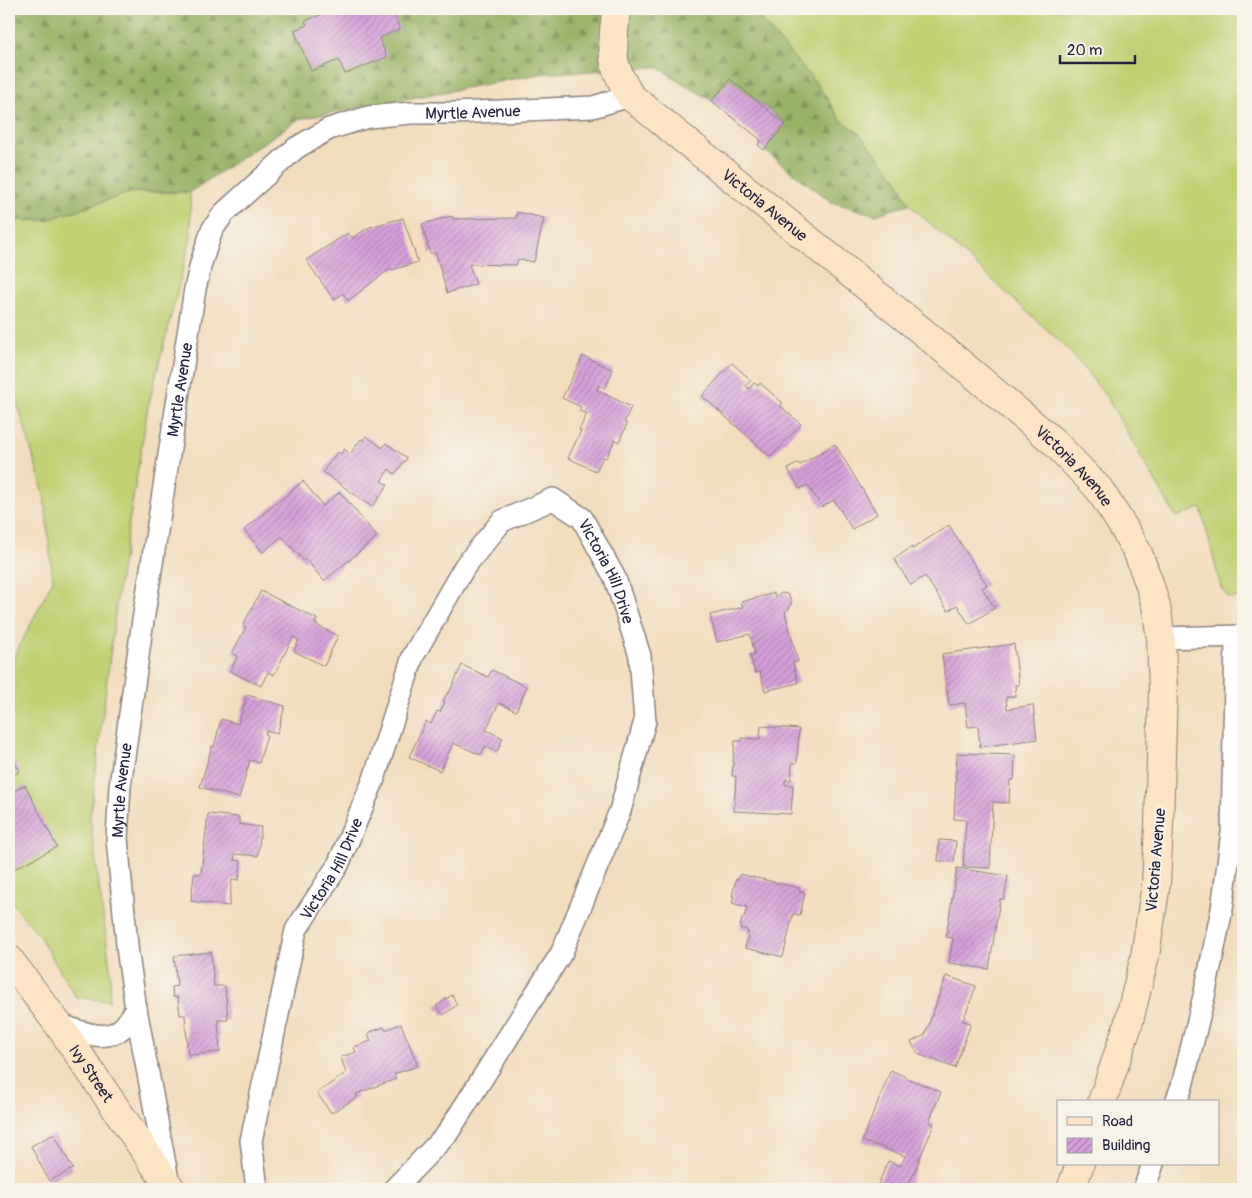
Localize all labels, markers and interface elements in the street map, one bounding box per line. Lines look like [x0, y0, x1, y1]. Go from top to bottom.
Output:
scale bar [1060, 32, 1134, 64]
text: 20 m [1067, 41, 1102, 60]
street label: Myrtle Avenue [425, 101, 521, 124]
street label: Victoria Avenue [717, 165, 811, 246]
street label: Myrtle Avenue [163, 341, 197, 438]
street label: Victoria Avenue [1031, 422, 1116, 510]
street label: Victoria Hill Drive [573, 515, 638, 626]
street label: Myrtle Avenue [108, 742, 137, 838]
street label: Victoria Avenue [1141, 807, 1171, 913]
street label: Victoria Hill Drive [296, 815, 368, 924]
street label: Ivy Street [64, 1041, 118, 1107]
legend [1057, 1100, 1220, 1166]
text: Road [1102, 1112, 1133, 1131]
text: Building [1102, 1136, 1150, 1155]

